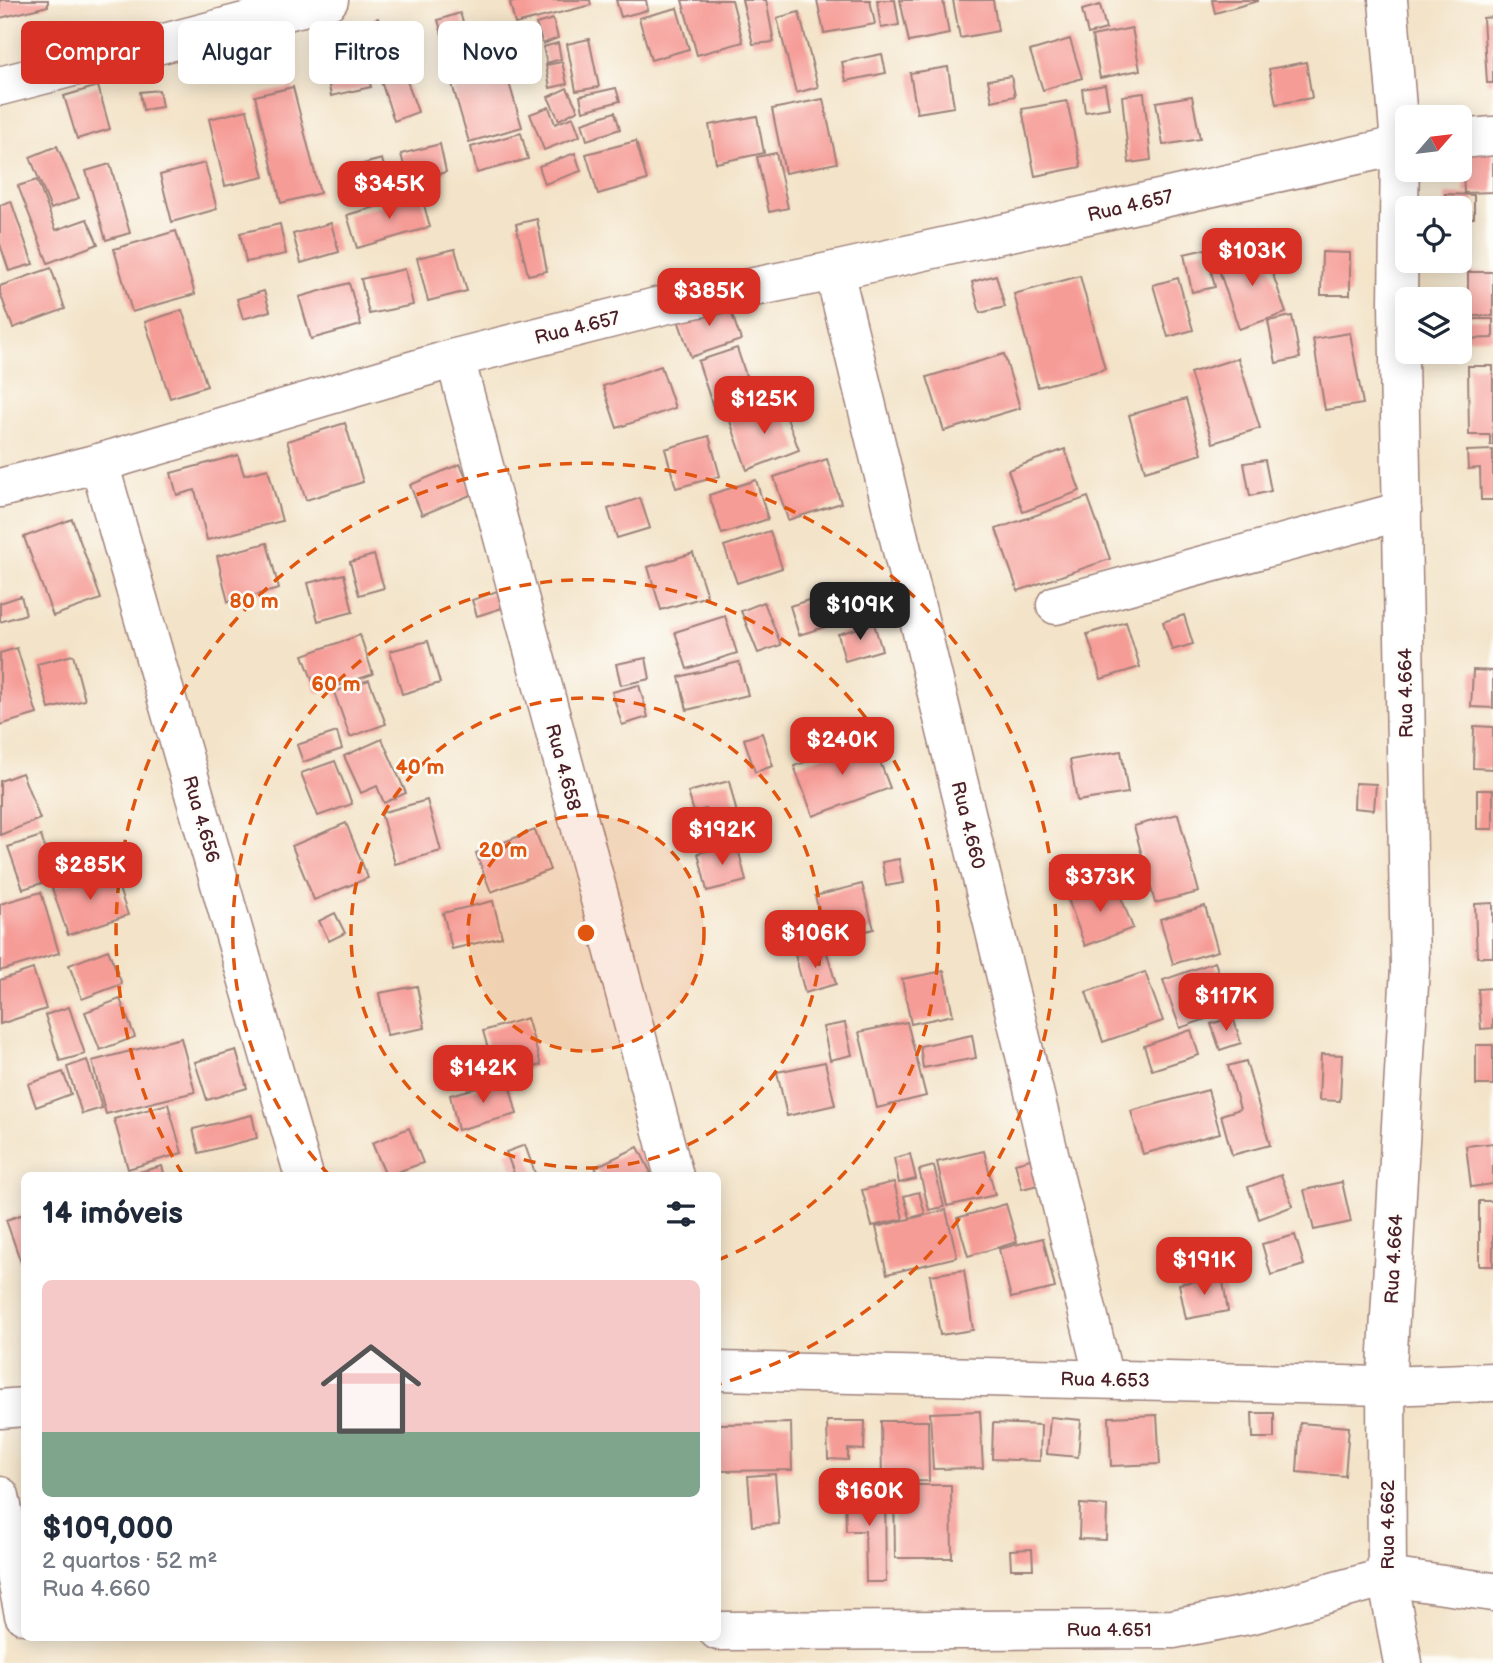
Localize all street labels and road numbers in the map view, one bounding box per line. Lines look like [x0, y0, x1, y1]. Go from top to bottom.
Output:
street label: Rua 4.657 [1085, 185, 1176, 227]
street label: Rua 4.657 [532, 307, 623, 350]
street label: Rua 4.664 [1394, 647, 1419, 738]
street label: Rua 4.658 [540, 721, 585, 813]
street label: Rua 4.656 [177, 773, 224, 866]
street label: Rua 4.660 [946, 779, 990, 872]
street label: Rua 4.664 [1381, 1213, 1408, 1305]
street label: Rua 4.653 [1060, 1368, 1150, 1393]
street label: Rua 4.662 [1377, 1479, 1400, 1570]
street label: Rua 4.651 [1066, 1619, 1152, 1642]

